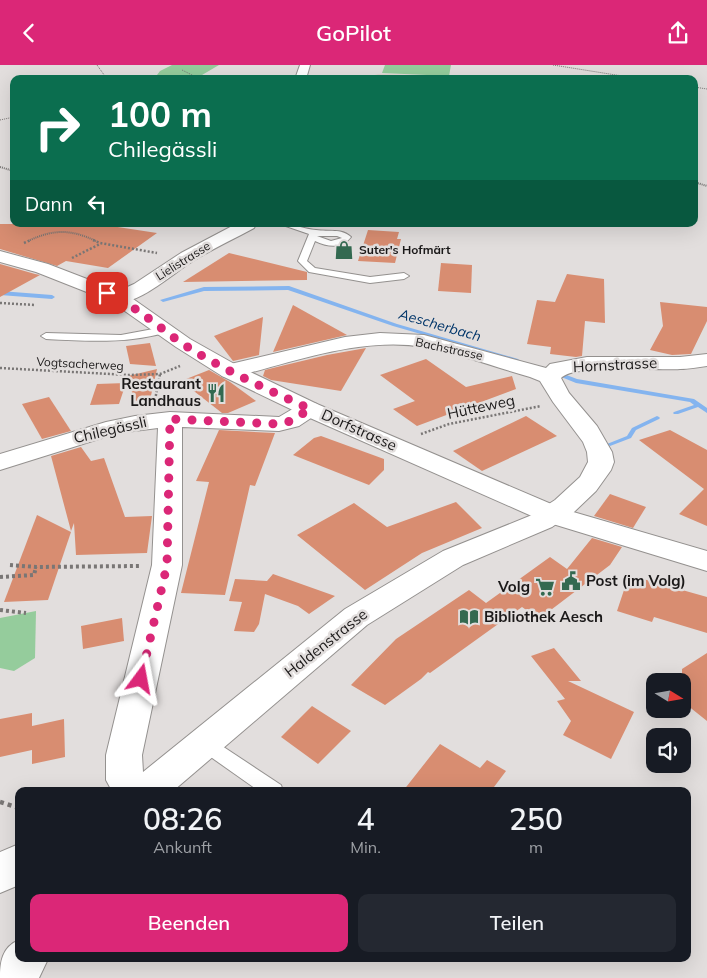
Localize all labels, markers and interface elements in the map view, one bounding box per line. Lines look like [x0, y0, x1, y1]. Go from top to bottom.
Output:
icon: back [15, 19, 43, 47]
text: GoPilot [316, 19, 391, 47]
icon: share [664, 19, 692, 47]
text: 100 m [108, 92, 212, 136]
icon: right [25, 95, 90, 160]
text: Chilegässli [108, 135, 217, 163]
icon: left [83, 190, 111, 218]
text: Dann [25, 192, 73, 216]
street label: Lielistrasse [153, 238, 213, 283]
shop icon: Suter's Hofmärt [333, 239, 355, 261]
place label: Suter's Hofmärt [359, 242, 451, 257]
pin [86, 272, 128, 314]
icon: arrive [93, 279, 121, 307]
water label: Aescherbach [396, 304, 483, 345]
street label: Bachstrasse [414, 334, 484, 363]
street label: Hornstrasse [572, 353, 658, 376]
street label: Vogtsacherweg [36, 354, 124, 373]
place label: Restaurant Landhaus [121, 374, 201, 410]
restaurant icon: Restaurant Landhaus [205, 382, 227, 404]
street label: Hütteweg [445, 390, 516, 423]
street label: Dorfstrasse [319, 404, 400, 455]
street label: Chilegässli [71, 412, 148, 447]
public building icon: Post (im Volg) [560, 570, 582, 592]
place label: Post (im Volg) [586, 571, 686, 590]
supermarket icon: Volg [534, 576, 556, 598]
place label: Volg [497, 577, 530, 596]
street label: Haldenstrasse [280, 604, 371, 681]
library icon: Bibliothek Aesch [458, 606, 480, 628]
place label: Bibliothek Aesch [484, 607, 603, 626]
position arrow [114, 652, 166, 704]
north arrow [646, 673, 691, 717]
map controls [646, 673, 691, 773]
button: sound [646, 728, 691, 773]
text: 08:26 [143, 800, 222, 838]
text: 4 [357, 800, 375, 838]
text: 250 [509, 800, 563, 838]
text: Ankunft [153, 837, 212, 857]
text: Min. [350, 837, 381, 857]
text: m [529, 837, 543, 857]
button: Beenden [30, 894, 348, 952]
button: Teilen [358, 894, 676, 952]

